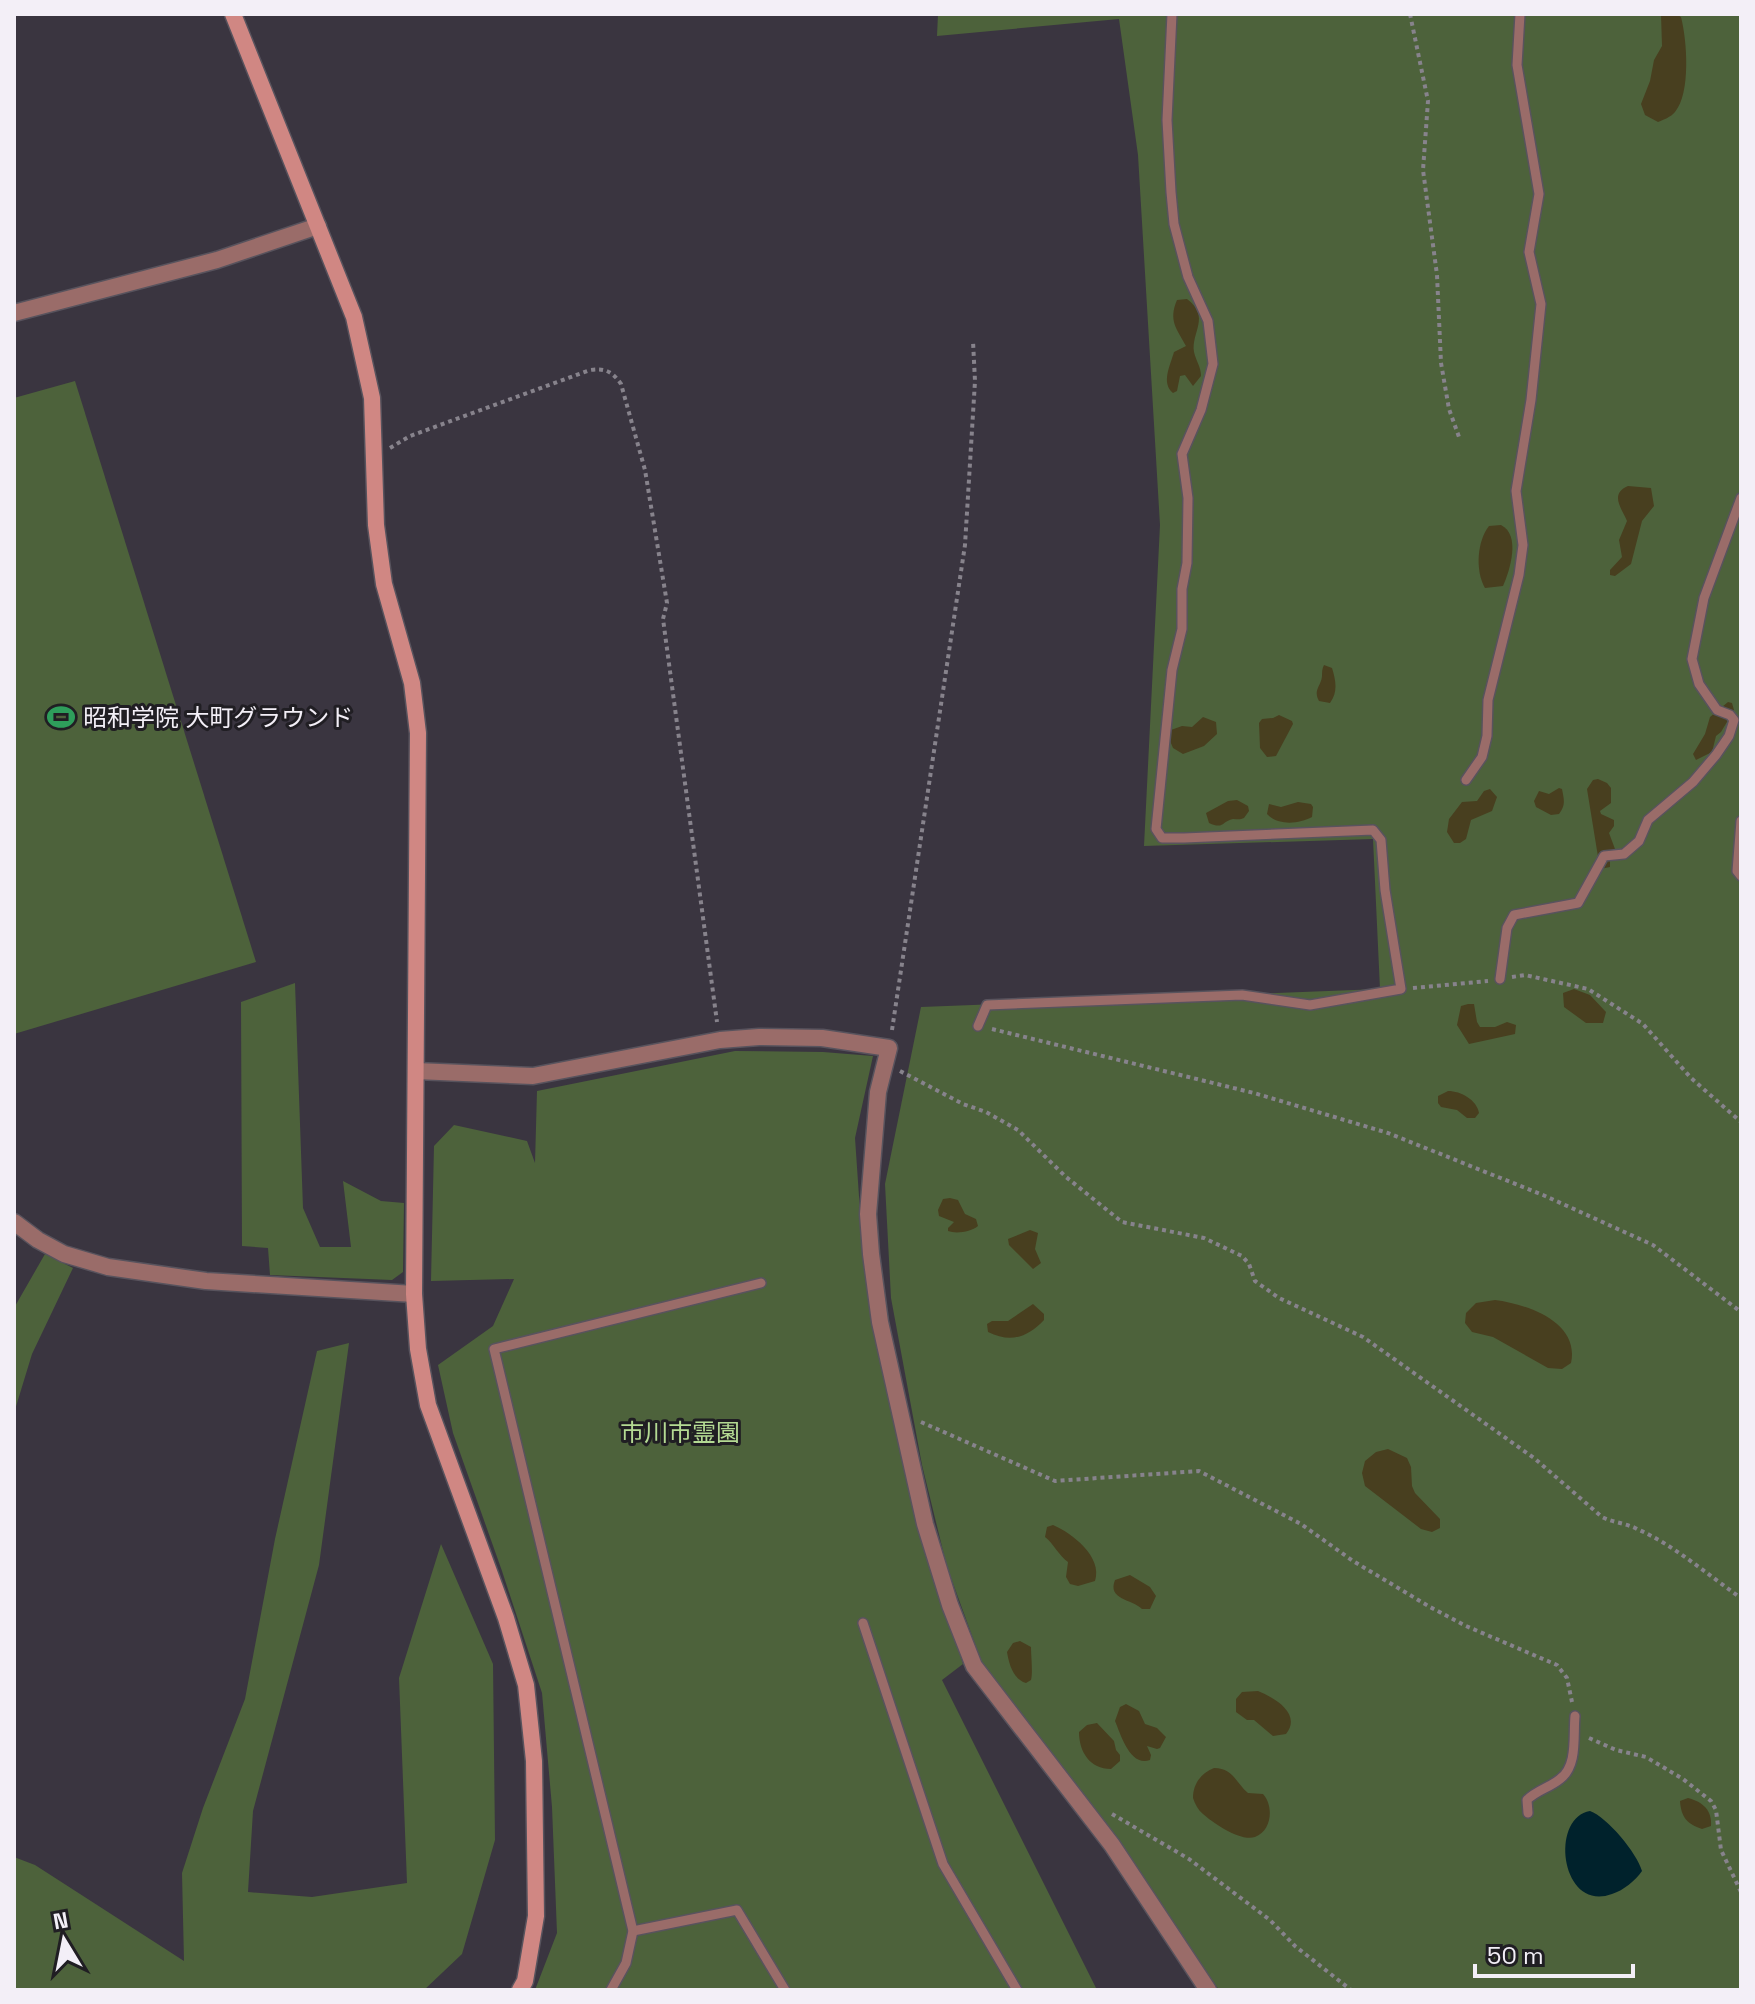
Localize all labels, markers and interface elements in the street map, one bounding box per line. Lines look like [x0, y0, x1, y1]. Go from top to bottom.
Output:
sports icon: 昭和学院 大町グラウンド [46, 702, 76, 732]
place label: 昭和学院 大町グラウンド [83, 702, 353, 733]
park label: 市川市霊園 [620, 1417, 740, 1448]
north arrow [24, 1900, 104, 1980]
text: N [51, 1905, 70, 1935]
scale bar [1475, 1928, 1633, 1978]
text: 50 m [1487, 1940, 1544, 1971]

